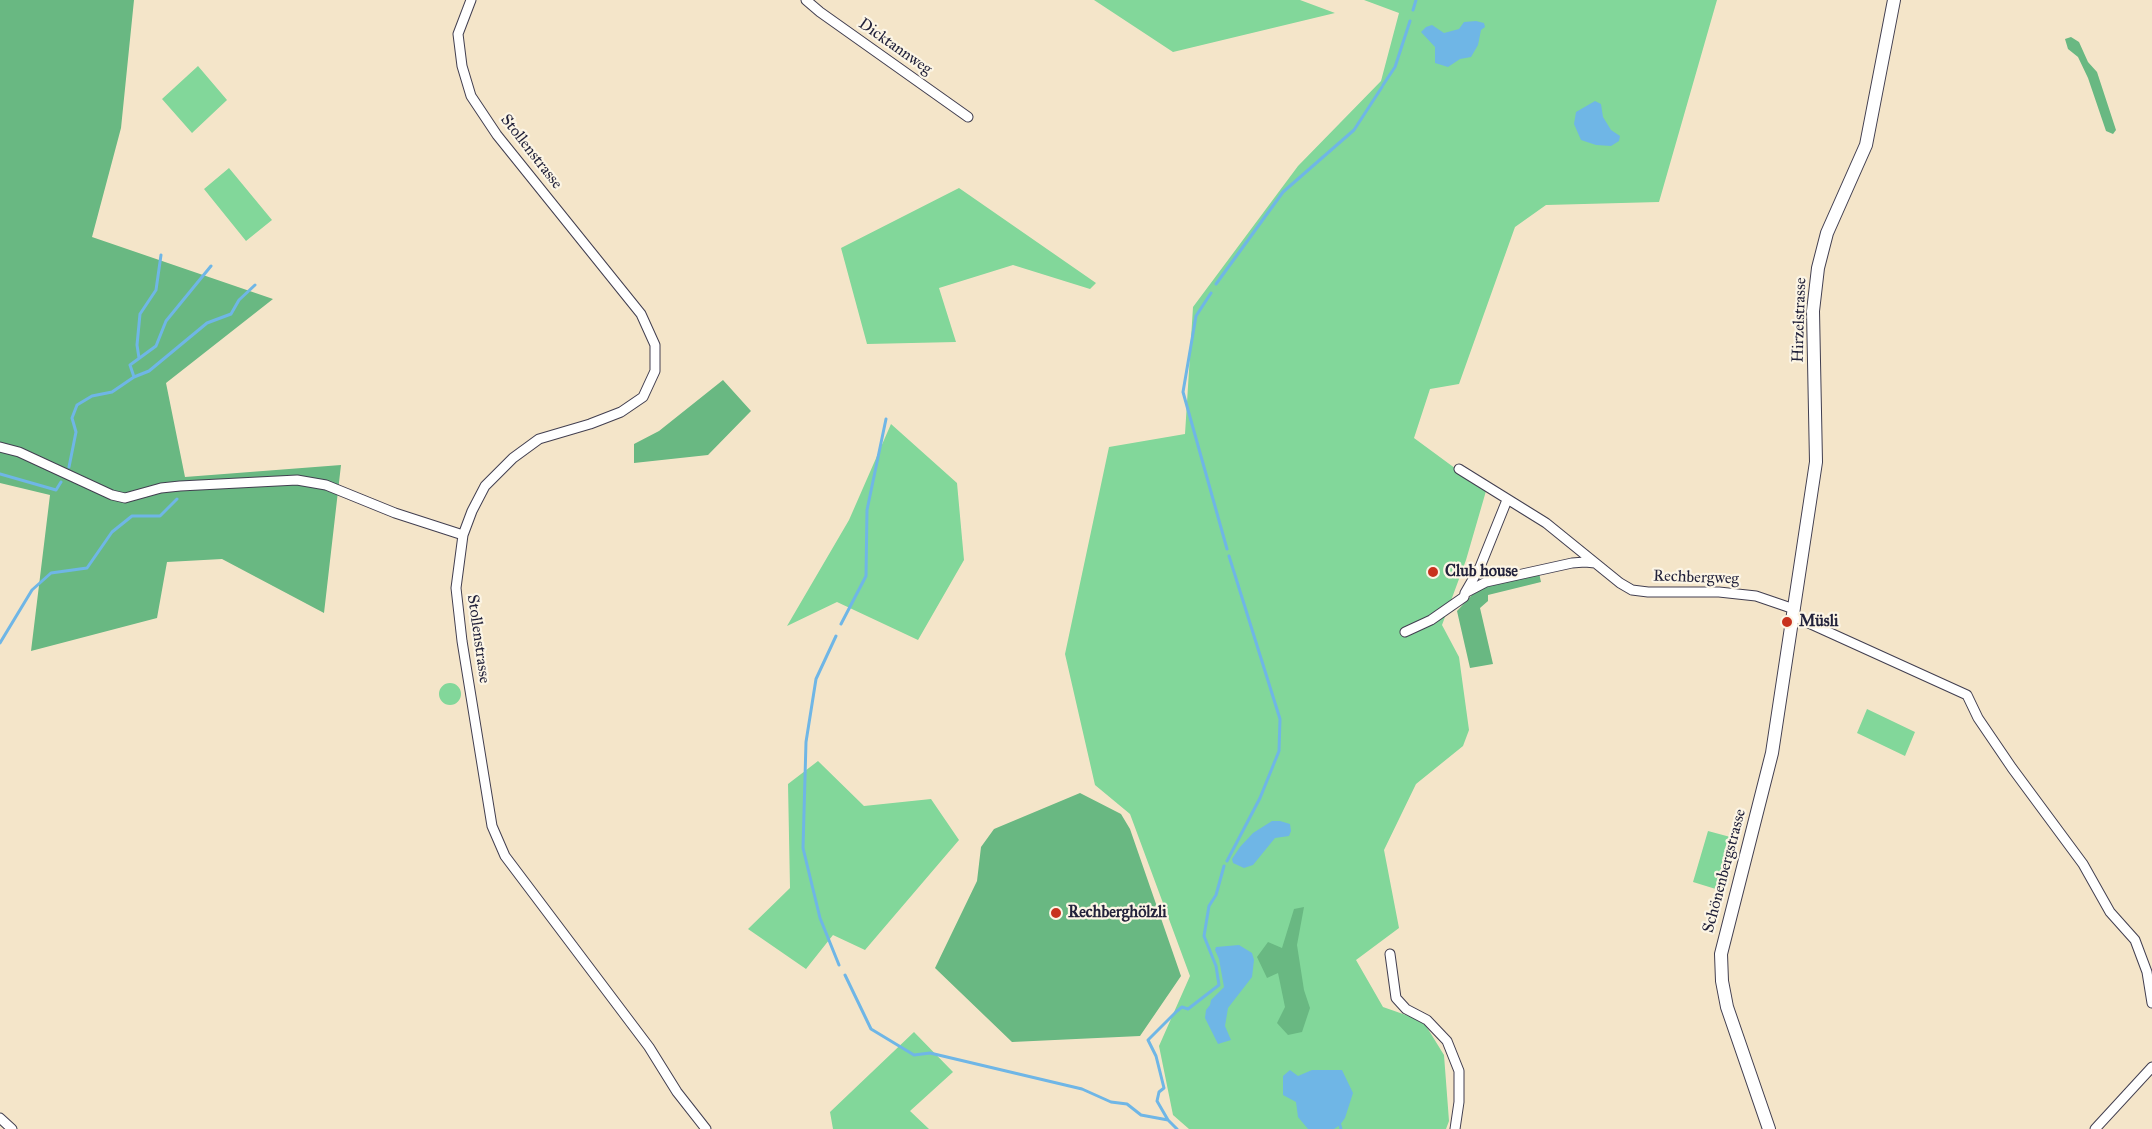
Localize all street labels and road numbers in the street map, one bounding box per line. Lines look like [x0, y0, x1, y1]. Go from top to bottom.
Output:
street label: Dicktannweg [855, 15, 935, 79]
street label: Stollenstrasse [496, 111, 566, 193]
street label: Hirzelstrasse [1789, 277, 1811, 363]
street label: Rechbergweg [1653, 567, 1739, 589]
street label: Stollenstrasse [462, 593, 494, 685]
street label: Schönenbergstrasse [1699, 807, 1751, 935]

